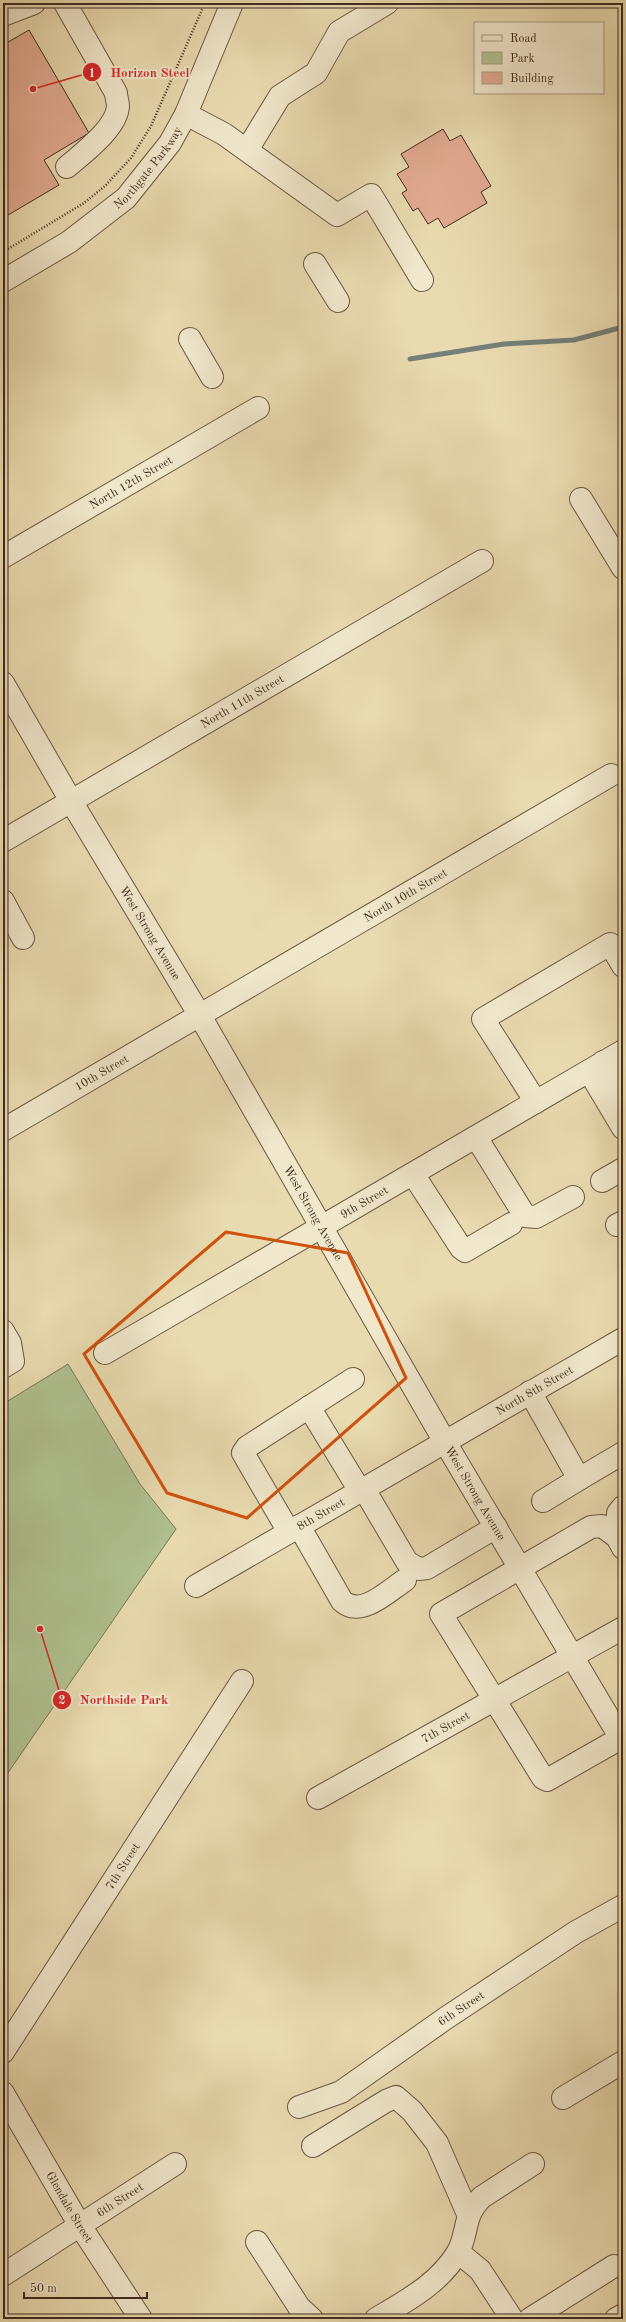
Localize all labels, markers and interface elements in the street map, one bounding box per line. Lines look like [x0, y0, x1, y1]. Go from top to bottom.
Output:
legend [474, 22, 604, 94]
text: Road [510, 33, 537, 45]
text: Park [510, 53, 535, 65]
callout: Horizon Steel [82, 60, 197, 85]
text: Horizon Steel [110, 67, 190, 80]
text: 1 [89, 68, 95, 80]
text: Building [510, 73, 554, 85]
street label: Northgate Parkway [112, 124, 185, 212]
street label: North 12th Street [88, 454, 175, 512]
street label: North 11th Street [199, 673, 286, 731]
street label: North 10th Street [362, 867, 450, 925]
street label: West Strong Avenue [117, 884, 182, 983]
street label: 10th Street [73, 1053, 131, 1094]
street label: West Strong Avenue [281, 1164, 345, 1263]
street label: 9th Street [339, 1184, 391, 1221]
street label: North 8th Street [494, 1364, 576, 1418]
street label: West Strong Avenue [442, 1445, 507, 1543]
street label: 8th Street [295, 1496, 347, 1533]
callout: Northside Park [52, 1687, 176, 1712]
text: Northside Park [80, 1694, 169, 1707]
text: 2 [59, 1695, 66, 1707]
street label: 7th Street [420, 1710, 472, 1746]
street label: 7th Street [104, 1841, 143, 1892]
street label: 6th Street [436, 1989, 487, 2029]
street label: Glendale Street [43, 2170, 94, 2245]
street label: 6th Street [95, 2181, 146, 2220]
scale bar [24, 2274, 147, 2300]
text: 50 m [30, 2282, 57, 2295]

